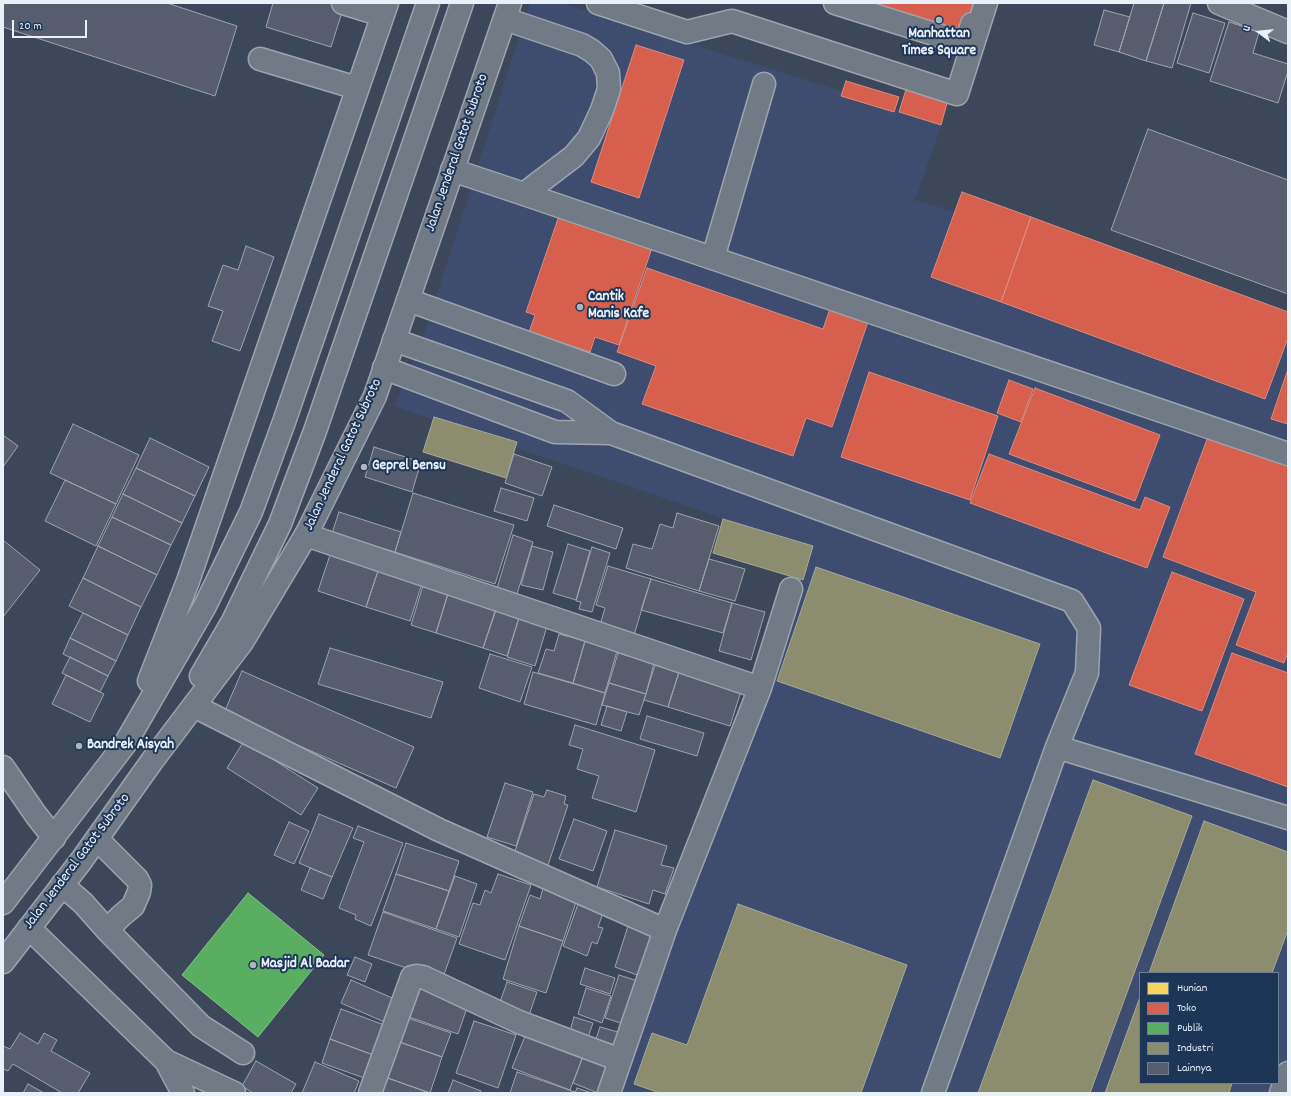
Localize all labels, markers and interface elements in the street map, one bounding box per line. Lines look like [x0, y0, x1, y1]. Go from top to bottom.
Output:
scale bar [14, 12, 89, 38]
north arrow [1239, 12, 1279, 52]
marker: Manhattan Times Square [934, 15, 944, 25]
text: 20 m [19, 18, 42, 35]
text: U [1239, 24, 1256, 33]
place label: Manhattan Times Square [902, 26, 976, 61]
street label: Jalan Jenderal Gatot Subroto [423, 72, 493, 234]
place label: Cantik Manis Kafe [588, 289, 649, 324]
marker: Cantik Manis Kafe [575, 302, 585, 312]
street label: Jalan Jenderal Gatot Subroto [301, 376, 387, 534]
place label: Geprel Bensu [372, 458, 446, 476]
marker: Geprel Bensu [359, 462, 369, 472]
place label: Bandrek Aisyah [87, 737, 174, 755]
marker: Bandrek Aisyah [74, 741, 84, 751]
street label: Jalan Jenderal Gatot Subroto [21, 790, 135, 934]
place label: Masjid Al Badar [261, 956, 349, 974]
marker: Masjid Al Badar [248, 960, 258, 970]
legend [1139, 972, 1279, 1084]
text: Hunian [1177, 980, 1207, 997]
text: Toko [1177, 1000, 1196, 1017]
text: Publik [1177, 1020, 1203, 1037]
text: Industri [1177, 1040, 1213, 1057]
text: Lainnya [1177, 1060, 1211, 1077]

